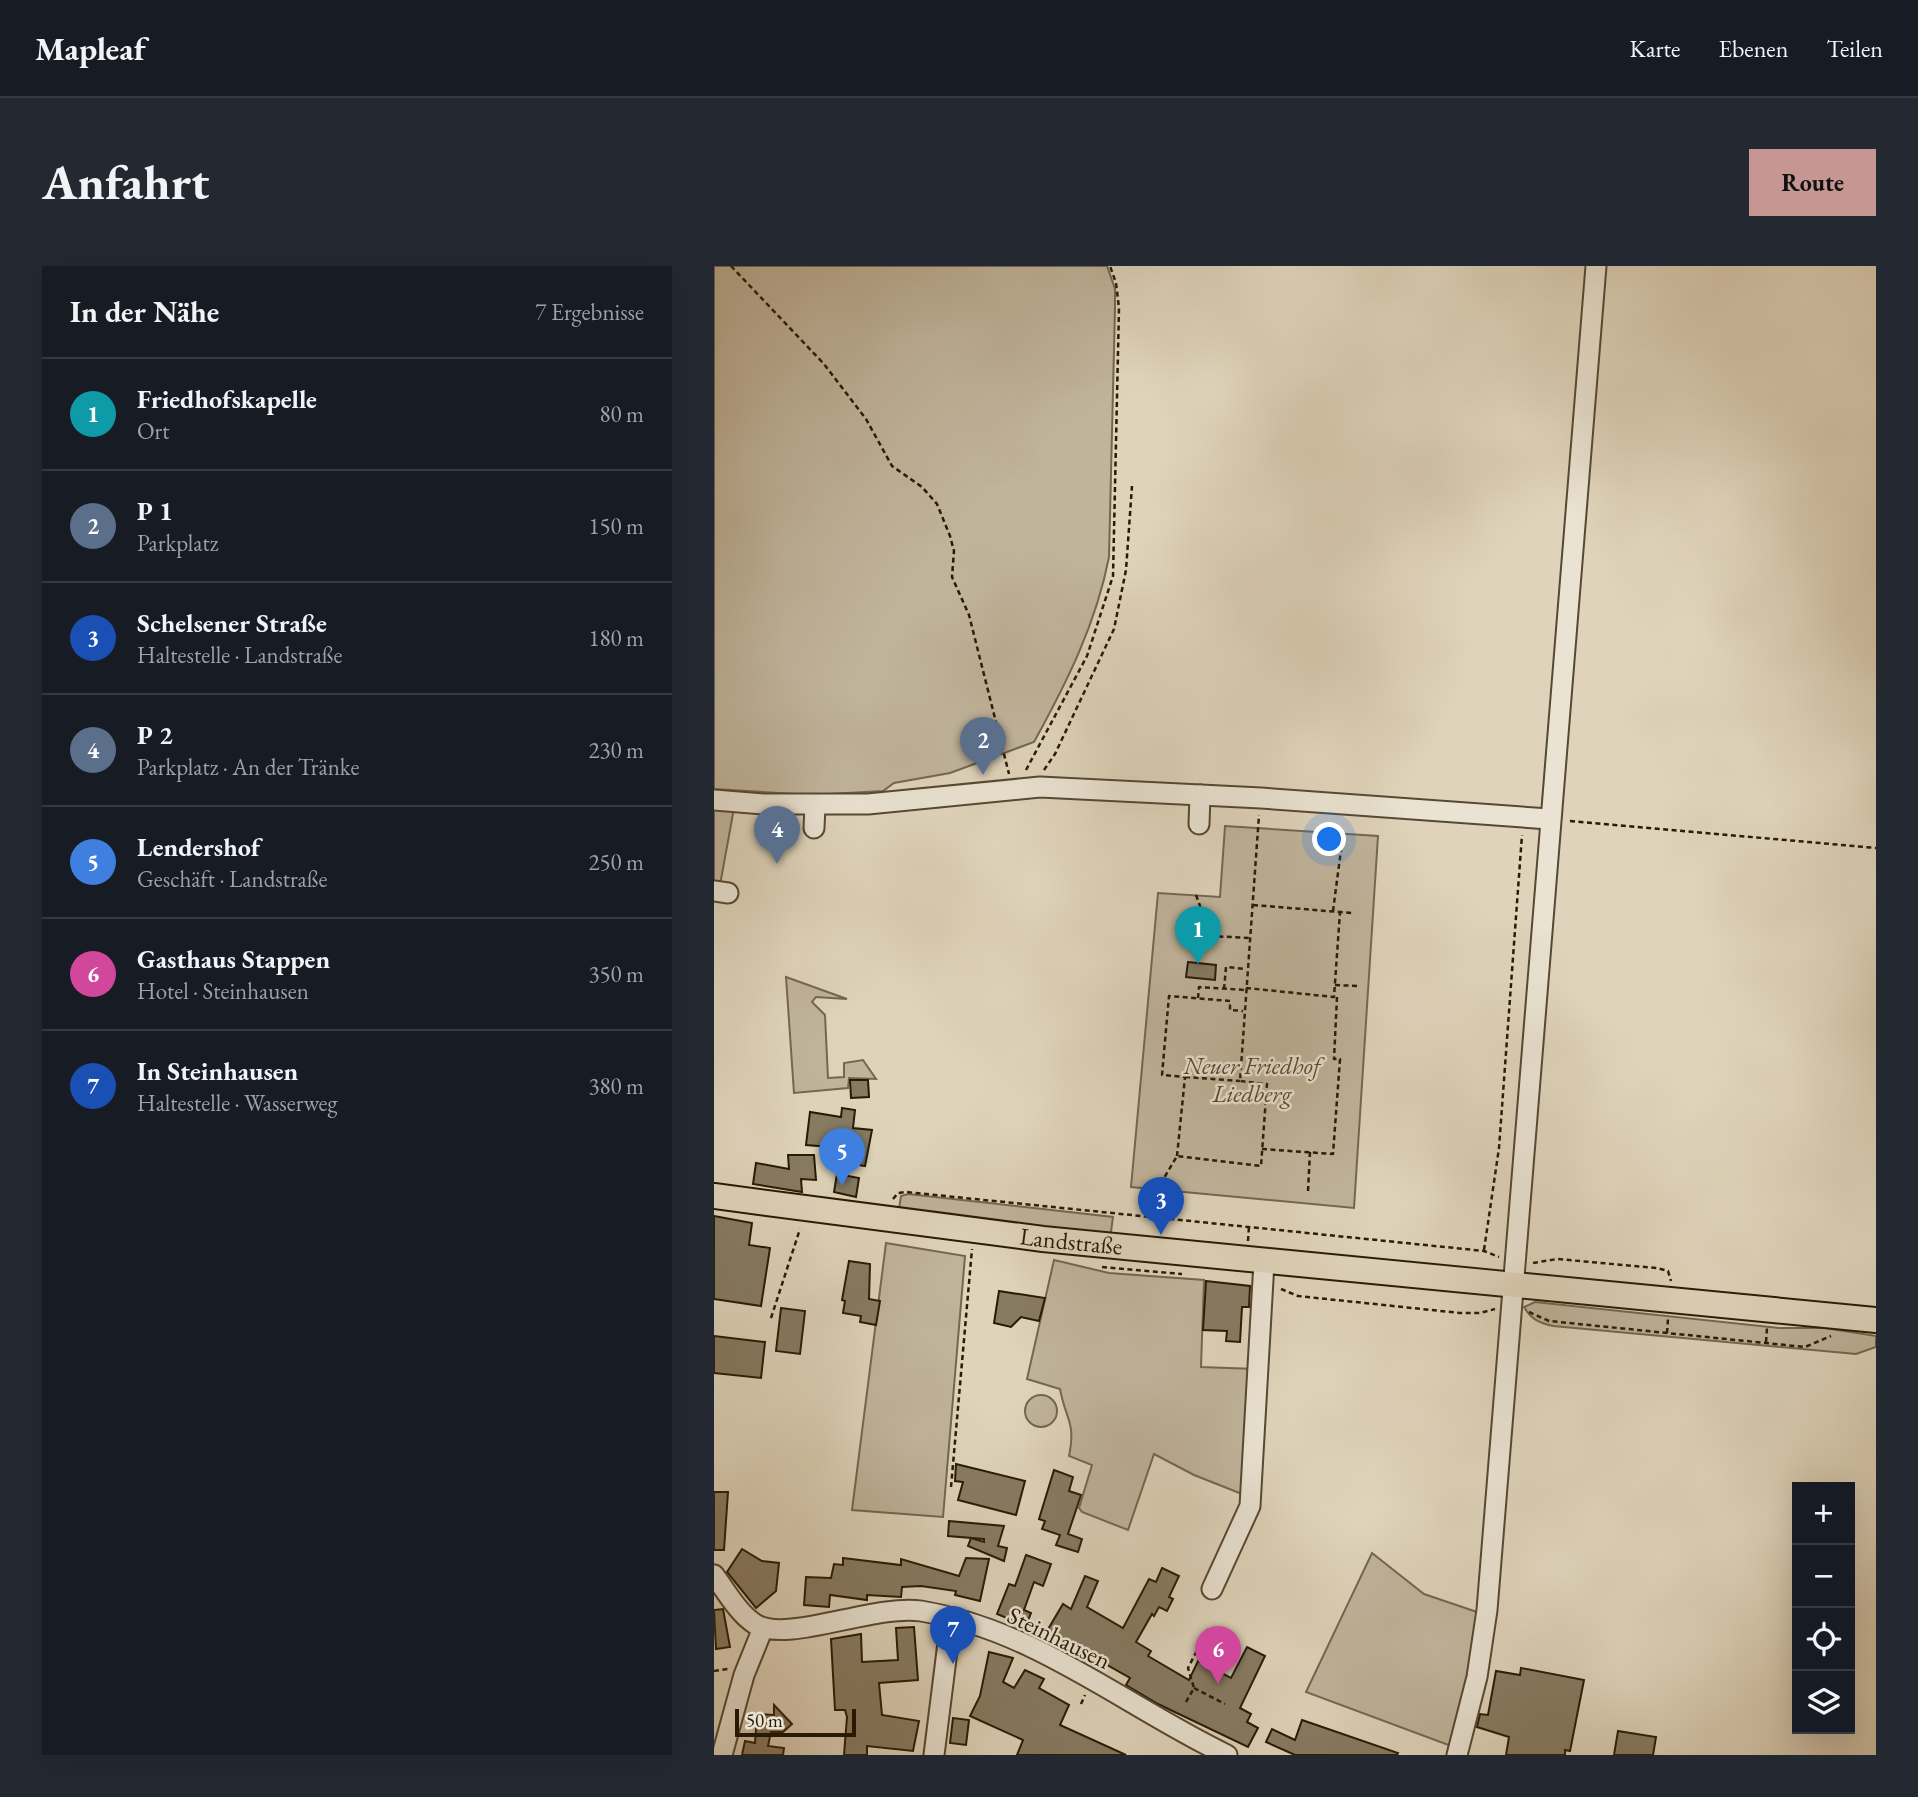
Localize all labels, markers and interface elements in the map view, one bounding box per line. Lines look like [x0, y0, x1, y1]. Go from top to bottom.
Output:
text: Mapleaf [35, 27, 146, 70]
text: Karte [1630, 33, 1680, 64]
text: Ebenen [1718, 33, 1788, 64]
text: Teilen [1826, 33, 1883, 64]
button: Route [1749, 149, 1876, 216]
text: Anfahrt [42, 150, 209, 214]
text: In der Nähe [70, 292, 219, 331]
text: 7 Ergebnisse [535, 297, 644, 327]
text: Friedhofskapelle [137, 382, 317, 416]
text: 1 [87, 399, 99, 429]
text: 80 m [599, 399, 644, 429]
text: Ort [137, 416, 169, 446]
text: P 1 [137, 494, 173, 528]
text: 2 [87, 511, 99, 541]
text: 150 m [588, 511, 644, 541]
text: Parkplatz [137, 528, 218, 558]
text: Schelsener Straße [137, 606, 327, 640]
text: 3 [87, 623, 99, 653]
text: 180 m [588, 623, 644, 653]
text: Haltestelle · Landstraße [137, 640, 342, 670]
pin: 2 [960, 717, 1006, 775]
text: P 2 [137, 718, 173, 752]
text: 4 [87, 735, 99, 765]
text: 230 m [588, 735, 644, 765]
text: Parkplatz · An der Tränke [137, 752, 360, 782]
pin: 4 [754, 806, 800, 864]
your location [1312, 822, 1346, 856]
text: Lendershof [137, 830, 260, 864]
text: 5 [87, 847, 99, 877]
text: 250 m [588, 847, 644, 877]
text: Geschäft · Landstraße [137, 864, 327, 894]
pin: 1 [1175, 906, 1221, 964]
text: Gasthaus Stappen [137, 942, 330, 976]
text: 6 [87, 959, 99, 989]
text: 350 m [588, 959, 644, 989]
text: Hotel · Steinhausen [137, 976, 309, 1006]
park label: Neuer Friedhof Liedberg [1182, 1050, 1326, 1109]
text: In Steinhausen [137, 1054, 298, 1088]
text: 7 [87, 1071, 99, 1101]
text: 380 m [588, 1071, 644, 1101]
text: Haltestelle · Wasserweg [137, 1088, 338, 1118]
pin: 5 [819, 1128, 865, 1186]
pin: 3 [1138, 1177, 1184, 1235]
street label: Landstraße [1018, 1220, 1124, 1262]
map controls [1792, 1482, 1855, 1734]
button: + [1792, 1482, 1855, 1545]
button: − [1792, 1545, 1855, 1608]
street label: Steinhausen [1003, 1599, 1116, 1676]
pin: 7 [930, 1606, 976, 1664]
button: locate [1792, 1608, 1855, 1671]
pin: 6 [1195, 1626, 1241, 1684]
button: layers [1792, 1671, 1855, 1734]
scale bar [735, 1706, 856, 1738]
text: 50 m [746, 1708, 783, 1733]

